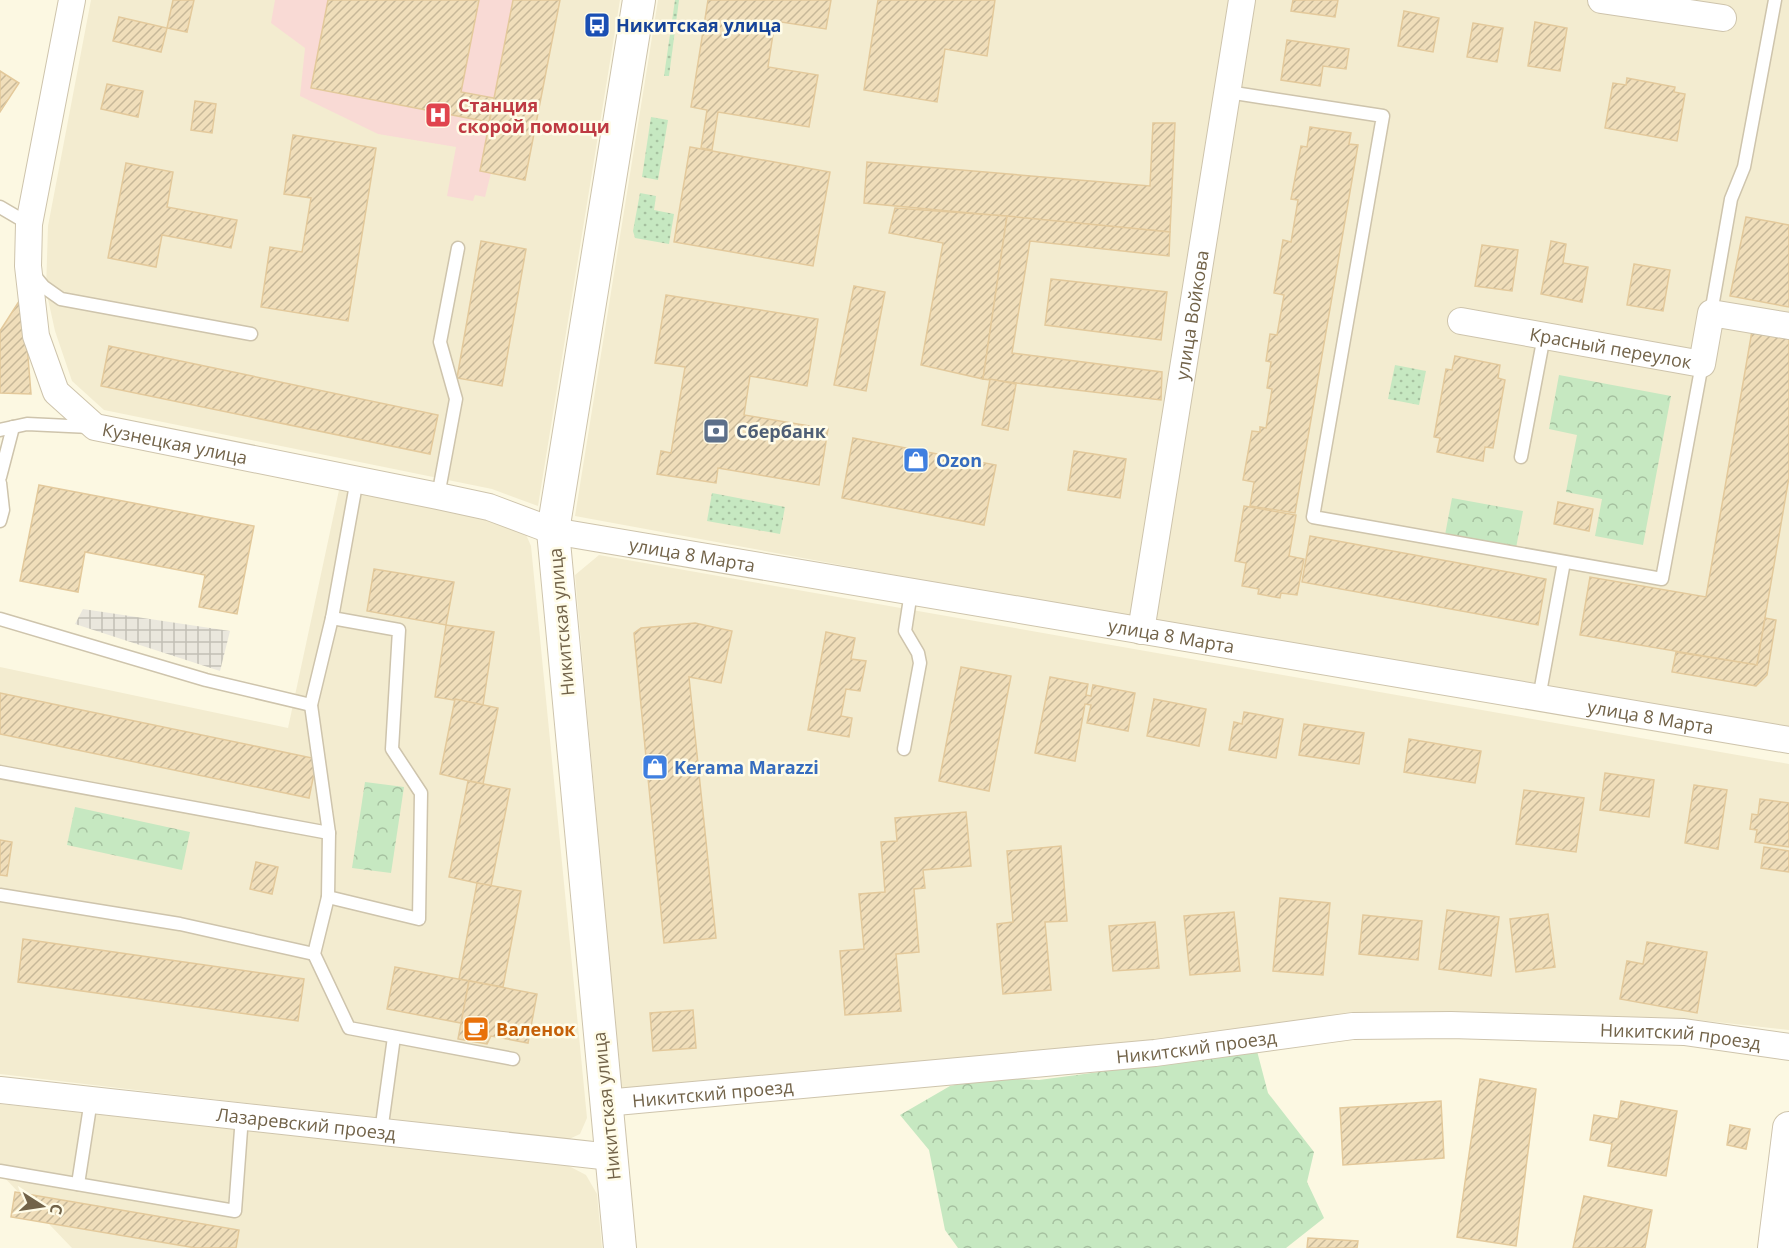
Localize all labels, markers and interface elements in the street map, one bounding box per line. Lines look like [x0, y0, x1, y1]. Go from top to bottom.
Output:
bus stop icon: Никитская улица [582, 10, 612, 40]
place label: Никитская улица [616, 13, 782, 37]
place label: Станция скорой помощи [458, 93, 610, 138]
hospital icon: Станция скорой помощи [423, 100, 453, 130]
street label: улица Войкова [1169, 248, 1214, 382]
street label: Красный переулок [1528, 321, 1694, 374]
bank icon: Сбербанк [701, 416, 731, 446]
street label: Кузнецкая улица [100, 417, 250, 469]
place label: Сбербанк [736, 419, 827, 443]
shop icon: Ozon [901, 445, 931, 475]
place label: Ozon [936, 448, 982, 472]
street label: улица 8 Марта [627, 532, 757, 577]
street label: Никитская улица [543, 547, 579, 697]
street label: улица 8 Марта [1107, 613, 1236, 658]
street label: улица 8 Марта [1586, 694, 1715, 739]
shop icon: Kerama Marazzi [640, 752, 670, 782]
place label: Kerama Marazzi [674, 755, 819, 779]
cafe icon: Валенок [461, 1014, 491, 1044]
place label: Валенок [496, 1017, 576, 1041]
street label: Никитский проезд [1600, 1017, 1763, 1055]
street label: Никитский проезд [1115, 1025, 1278, 1068]
street label: Никитская улица [586, 1031, 626, 1181]
street label: Никитский проезд [631, 1074, 794, 1112]
street label: Лазаревский проезд [215, 1102, 397, 1145]
north arrow [12, 1176, 72, 1236]
text: С [45, 1202, 68, 1216]

